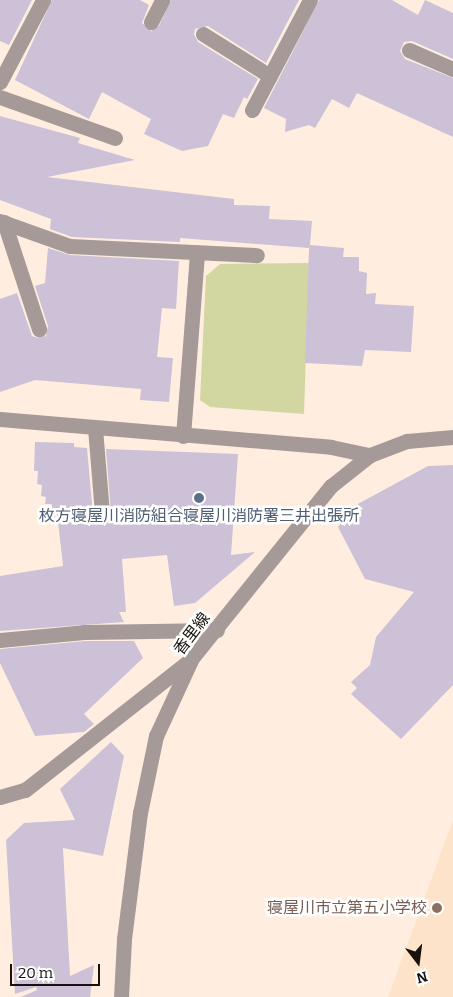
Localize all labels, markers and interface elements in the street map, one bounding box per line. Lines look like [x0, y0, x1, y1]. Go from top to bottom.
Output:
marker: 枚方寝屋川消防組合寝屋川消防署三井出張所 [193, 492, 205, 504]
place label: 枚方寝屋川消防組合寝屋川消防署三井出張所 [39, 506, 359, 526]
street label: 香里線 [170, 609, 214, 659]
place label: 寝屋川市立第五小学校 [267, 898, 427, 918]
marker: 寝屋川市立第五小学校 [431, 902, 443, 914]
north arrow [393, 937, 443, 987]
scale bar [12, 954, 102, 986]
text: 20 m [18, 964, 53, 982]
text: N [415, 967, 429, 987]

